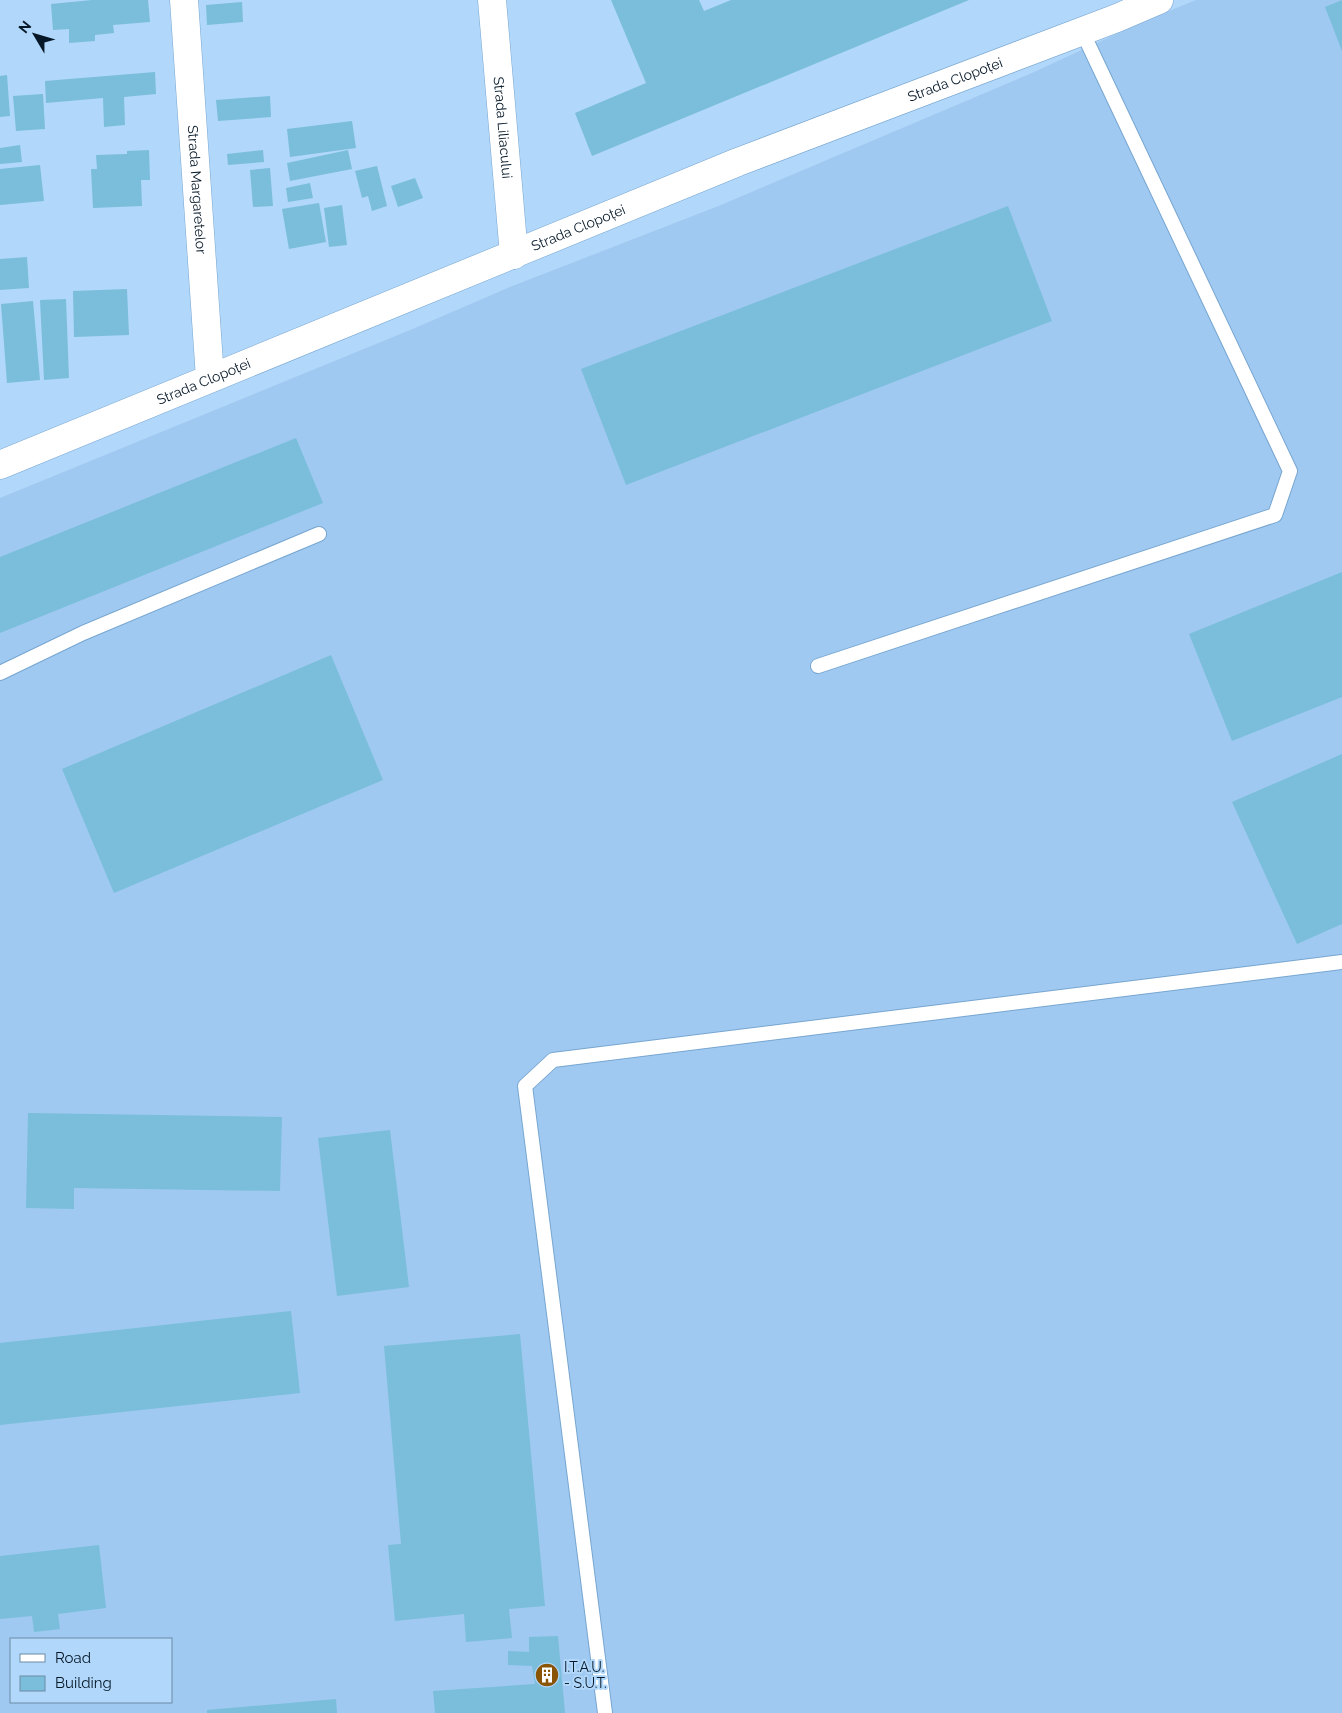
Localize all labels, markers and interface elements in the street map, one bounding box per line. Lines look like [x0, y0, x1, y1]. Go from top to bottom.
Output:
north arrow [10, 10, 60, 60]
text: N [15, 18, 34, 36]
street label: Strada Clopoței [905, 54, 1005, 105]
street label: Strada Liliacului [491, 76, 515, 179]
street label: Strada Margaretelor [185, 125, 209, 255]
street label: Strada Clopoței [529, 201, 627, 254]
street label: Strada Clopoței [154, 355, 253, 408]
legend [10, 1638, 172, 1703]
text: Road [55, 1649, 91, 1667]
place label: I.T.A.U. - S.U.T. [564, 1659, 607, 1691]
building icon: I.T.A.U. - S.U.T. [534, 1662, 560, 1688]
text: Building [55, 1674, 112, 1692]

